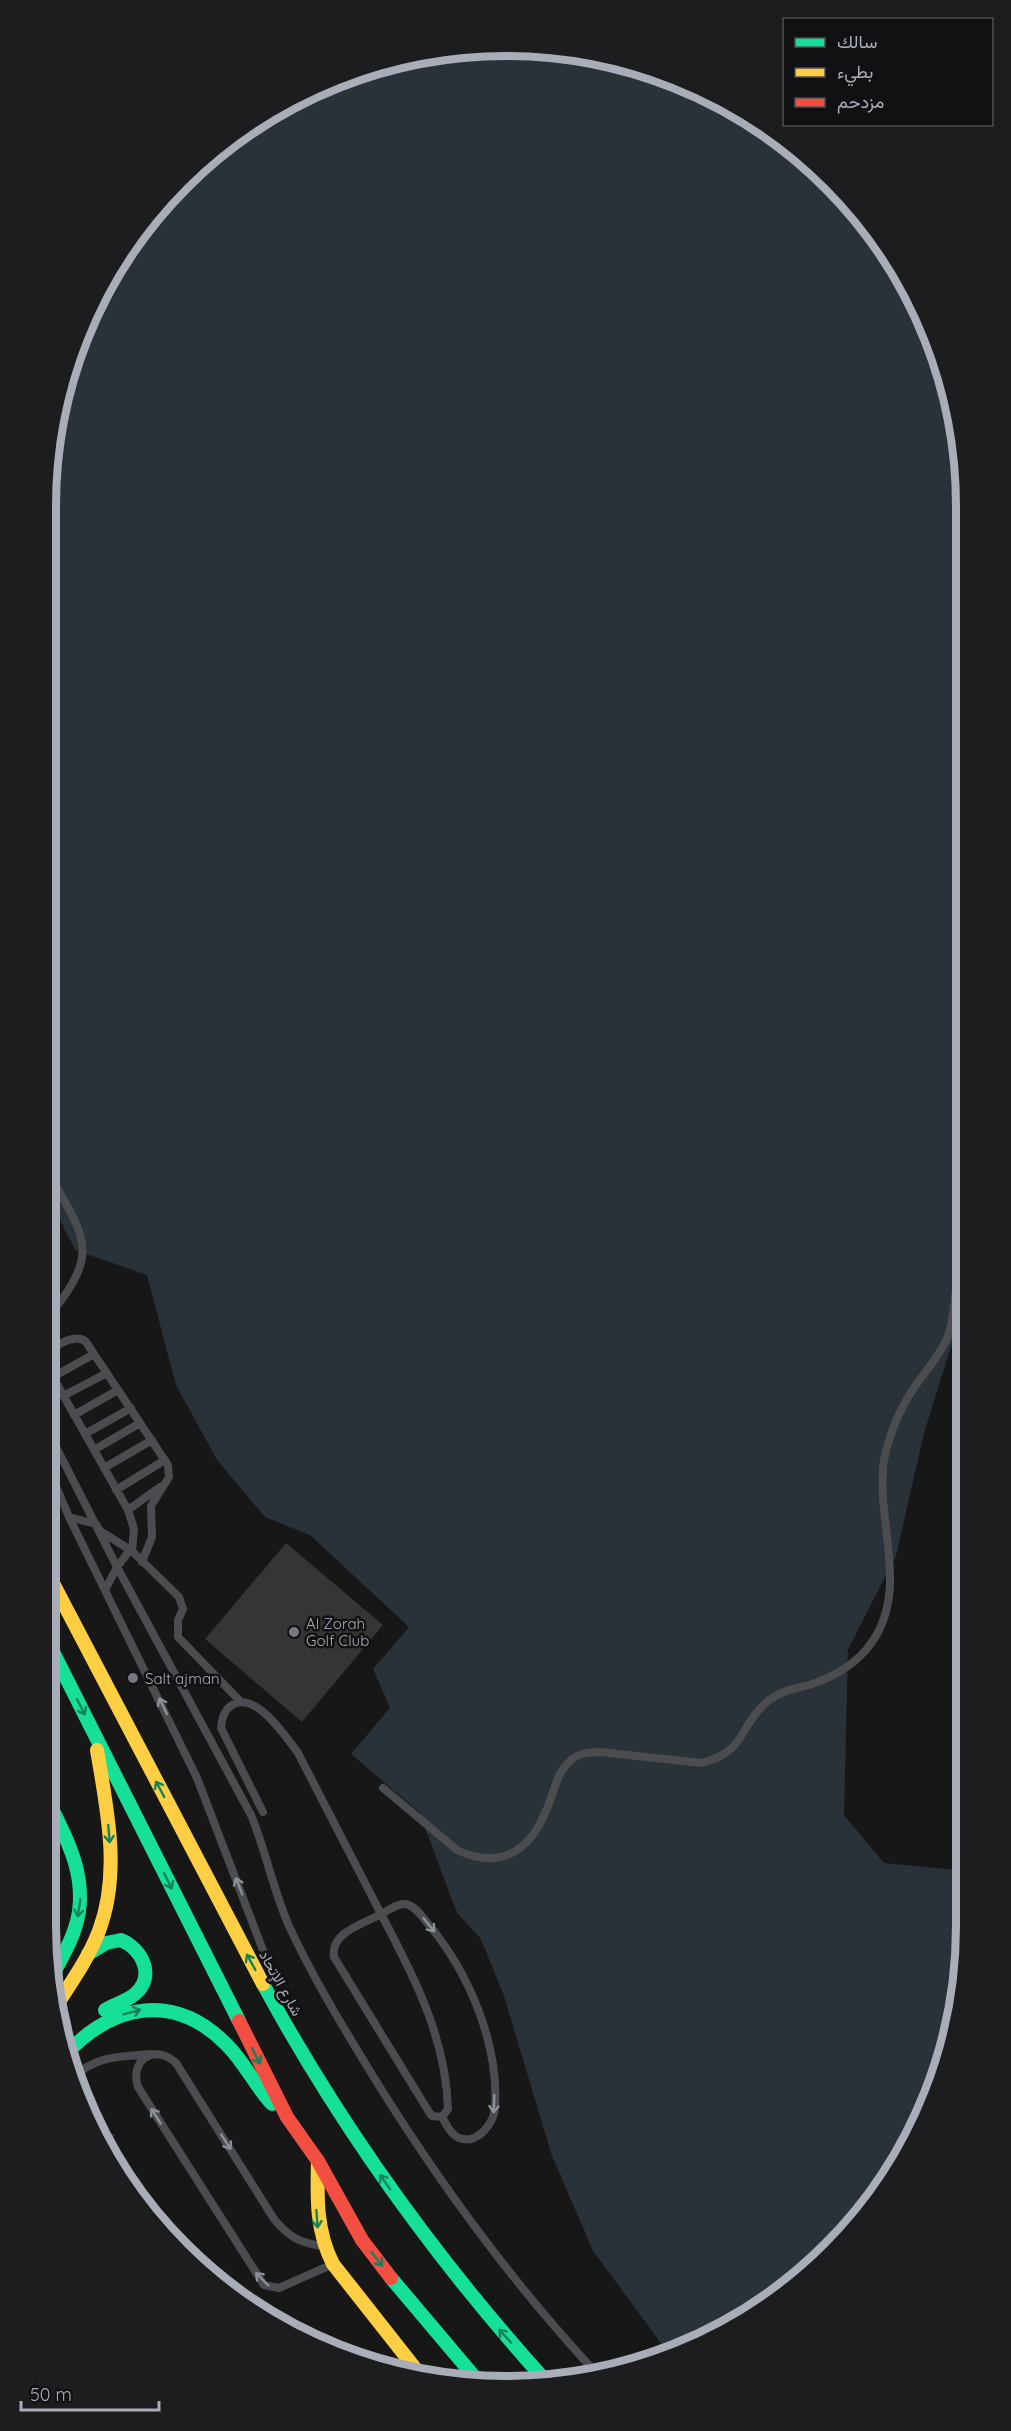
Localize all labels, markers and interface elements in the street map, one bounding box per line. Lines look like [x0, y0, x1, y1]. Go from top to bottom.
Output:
legend [783, 18, 993, 126]
text: سالك [837, 30, 877, 53]
text: بطيء [837, 60, 873, 87]
text: مزدحم [837, 90, 884, 114]
place label: Al Zorah Golf Club [306, 1614, 369, 1650]
marker: Al Zorah Golf Club [287, 1625, 301, 1639]
place label: Salt ajman [145, 1669, 220, 1688]
marker: Salt ajman [126, 1671, 140, 1685]
one-way arrow [76, 1697, 87, 1715]
one-way arrow [157, 1698, 168, 1716]
one-way arrow [154, 1781, 165, 1799]
one-way arrow [104, 1824, 115, 1844]
one-way arrow [163, 1872, 175, 1890]
one-way arrow [233, 1877, 244, 1896]
one-way arrow [74, 1898, 85, 1918]
one-way arrow [422, 1917, 435, 1933]
street label: شارع الإتحاد [253, 1947, 307, 2020]
one-way arrow [244, 1954, 256, 1971]
one-way arrow [122, 2006, 141, 2018]
one-way arrow [250, 2046, 262, 2064]
one-way arrow [488, 2094, 500, 2114]
one-way arrow [150, 2108, 162, 2125]
one-way arrow [220, 2133, 232, 2150]
one-way arrow [379, 2174, 391, 2190]
one-way arrow [312, 2209, 323, 2229]
one-way arrow [370, 2250, 383, 2266]
one-way arrow [255, 2272, 269, 2287]
one-way arrow [498, 2328, 512, 2343]
scale bar [21, 2374, 159, 2412]
text: 50 m [30, 2383, 72, 2406]

